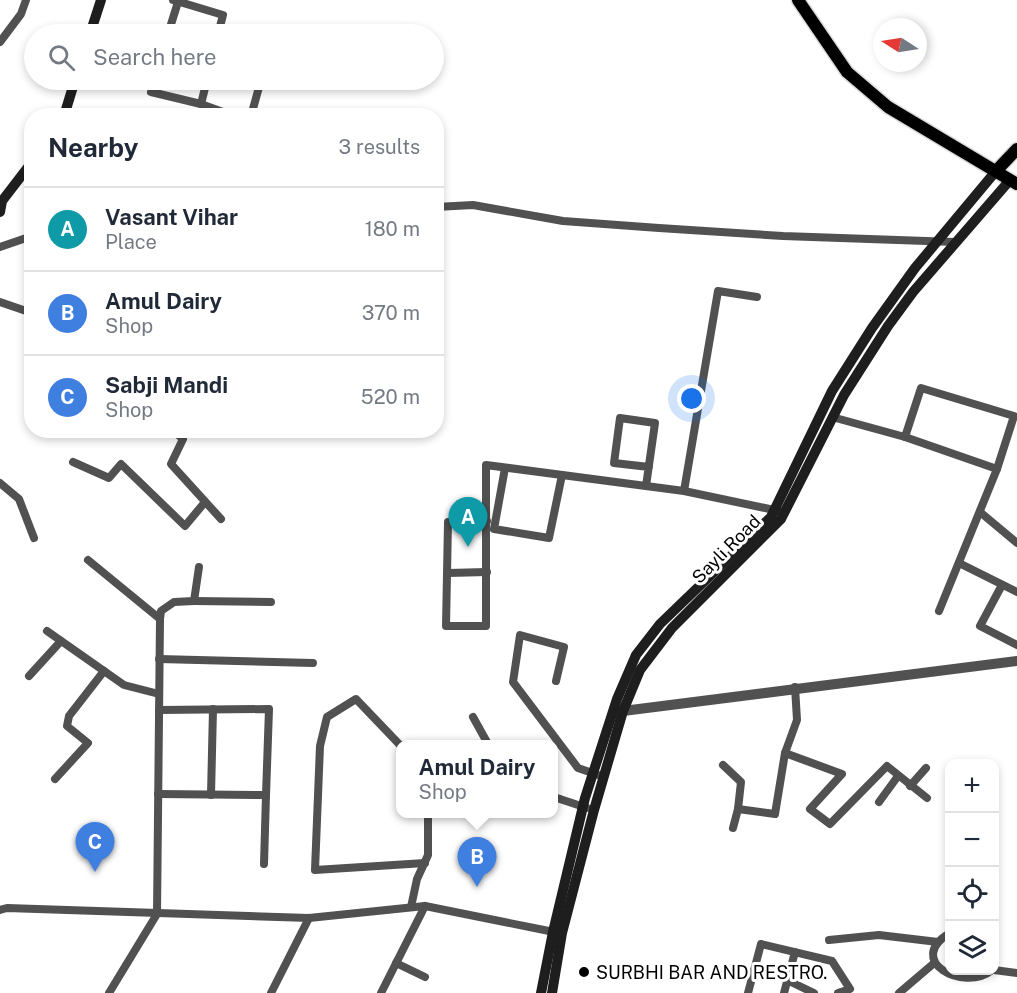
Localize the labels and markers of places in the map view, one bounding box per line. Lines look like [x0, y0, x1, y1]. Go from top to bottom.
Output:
pin: A [448, 498, 488, 547]
pin: C [76, 822, 115, 872]
pin: B [458, 838, 496, 887]
place label: SURBHI BAR AND RESTRO. [596, 962, 827, 983]
marker: SURBHI BAR AND RESTRO. [577, 965, 591, 979]

